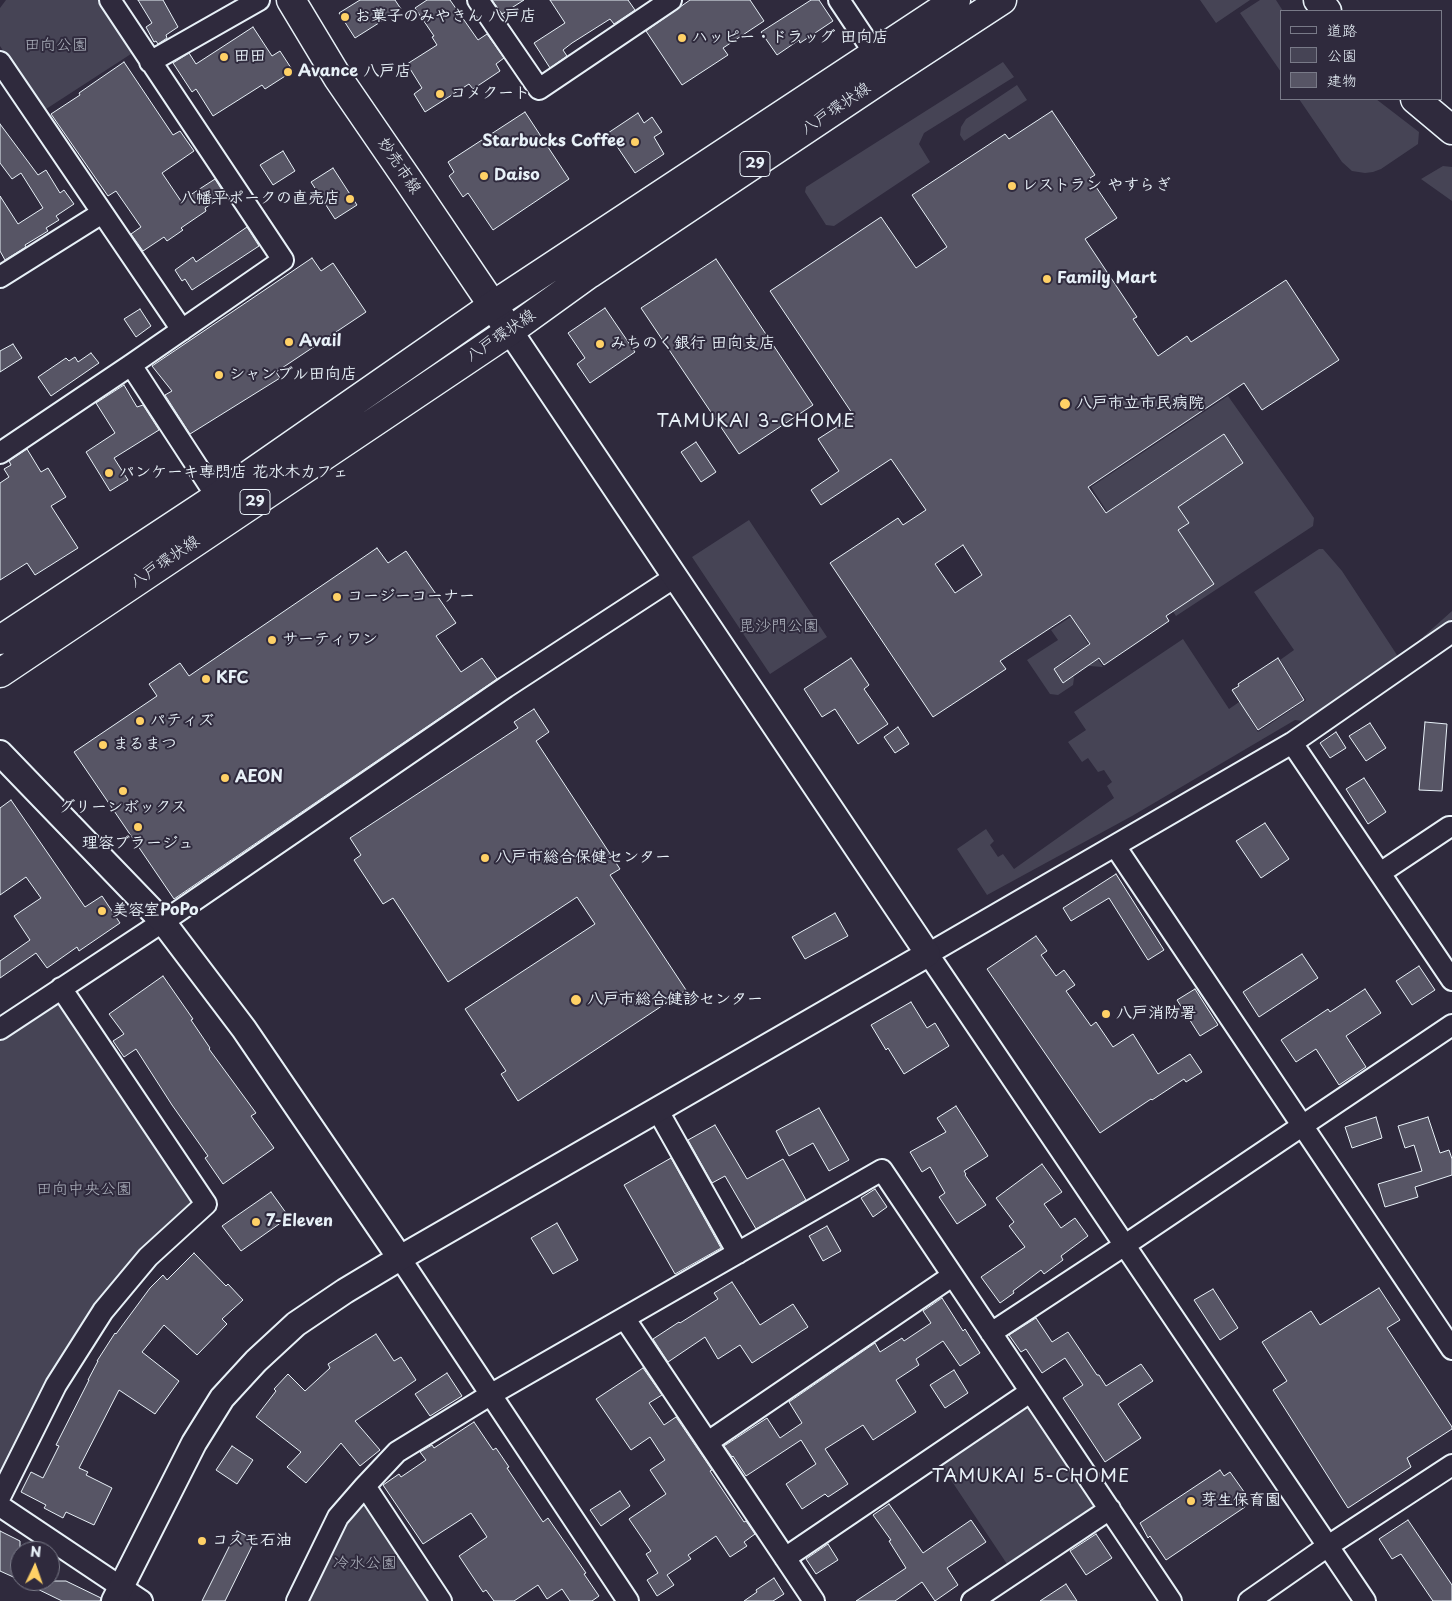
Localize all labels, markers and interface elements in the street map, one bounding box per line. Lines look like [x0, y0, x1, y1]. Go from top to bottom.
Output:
place label: お菓子のみやきん 八戸店 [355, 7, 536, 27]
legend [1280, 10, 1442, 100]
marker: お菓子のみやきん 八戸店 [339, 11, 351, 23]
text: 道路 [1327, 18, 1357, 41]
place label: ハッピー・ドラッグ 田向店 [692, 28, 888, 48]
marker: ハッピー・ドラッグ 田向店 [676, 32, 688, 44]
park label: 田向公園 [24, 36, 88, 56]
text: 公園 [1327, 43, 1357, 66]
place label: 田田 [234, 47, 266, 67]
marker: 田田 [218, 51, 230, 63]
place label: Avance 八戸店 [298, 62, 411, 82]
marker: Avance 八戸店 [282, 66, 294, 78]
text: 建物 [1327, 68, 1357, 91]
street label: 八戸環状線 [797, 79, 875, 139]
place label: コメクート [450, 84, 530, 104]
marker: コメクート [434, 88, 446, 100]
place label: Starbucks Coffee [482, 132, 625, 152]
street label: 妙売市線 [373, 134, 425, 198]
marker: Starbucks Coffee [629, 136, 641, 148]
road number: 29 [740, 152, 770, 176]
place label: Daiso [494, 166, 540, 186]
marker: Daiso [478, 170, 490, 182]
place label: レストラン やすらぎ [1022, 176, 1171, 196]
marker: レストラン やすらぎ [1006, 180, 1018, 192]
place label: 八幡平ポークの直売店 [180, 189, 340, 209]
marker: 八幡平ポークの直売店 [344, 193, 356, 205]
place label: Family Mart [1057, 269, 1157, 289]
marker: Family Mart [1041, 273, 1053, 285]
street label: 八戸環状線 [462, 306, 540, 366]
place label: Avail [299, 332, 341, 352]
place label: みちのく銀行 田向支店 [610, 334, 775, 354]
marker: Avail [283, 336, 295, 348]
marker: みちのく銀行 田向支店 [594, 338, 606, 350]
place label: シャンブル田向店 [229, 365, 357, 385]
marker: シャンブル田向店 [213, 369, 225, 381]
place label: 八戸市立市民病院 [1076, 394, 1204, 414]
marker: 八戸市立市民病院 [1058, 397, 1072, 411]
district label: TAMUKAI 3-CHOME [655, 411, 857, 433]
place label: パンケーキ専門店 花水木カフェ [119, 463, 348, 483]
marker: パンケーキ専門店 花水木カフェ [103, 467, 115, 479]
road number: 29 [240, 490, 270, 514]
street label: 八戸環状線 [126, 532, 204, 592]
place label: コージーコーナー [347, 587, 475, 607]
marker: コージーコーナー [331, 591, 343, 603]
park label: 毘沙門公園 [739, 617, 819, 637]
place label: サーティワン [282, 630, 378, 650]
marker: サーティワン [266, 634, 278, 646]
place label: KFC [216, 669, 249, 689]
marker: KFC [200, 673, 212, 685]
place label: パティズ [150, 711, 214, 731]
marker: パティズ [134, 715, 146, 727]
place label: まるまつ [113, 735, 177, 755]
marker: まるまつ [97, 739, 109, 751]
place label: AEON [235, 768, 283, 788]
marker: AEON [219, 772, 231, 784]
marker: グリーンボックス [117, 785, 129, 797]
place label: グリーンボックス [59, 798, 187, 818]
marker: 理容ブラージュ [132, 821, 144, 833]
place label: 理容ブラージュ [82, 834, 194, 854]
place label: 八戸市総合保健センター [495, 848, 671, 868]
marker: 八戸市総合保健センター [479, 852, 491, 864]
place label: 美容室PoPo [112, 901, 199, 921]
marker: 美容室PoPo [96, 905, 108, 917]
place label: 八戸市総合健診センター [587, 990, 763, 1010]
marker: 八戸市総合健診センター [569, 993, 583, 1007]
place label: 八戸消防署 [1116, 1004, 1196, 1024]
marker: 八戸消防署 [1100, 1008, 1112, 1020]
park label: 田向中央公園 [36, 1180, 132, 1200]
place label: 7-Eleven [266, 1212, 333, 1232]
marker: 7-Eleven [250, 1216, 262, 1228]
district label: TAMUKAI 5-CHOME [930, 1466, 1132, 1488]
place label: 芽生保育園 [1201, 1491, 1281, 1511]
marker: 芽生保育園 [1185, 1495, 1197, 1507]
place label: コスモ石油 [212, 1531, 292, 1551]
marker: コスモ石油 [196, 1535, 208, 1547]
north arrow [10, 1541, 60, 1591]
text: N [30, 1541, 42, 1562]
park label: 冷水公園 [333, 1554, 397, 1574]

